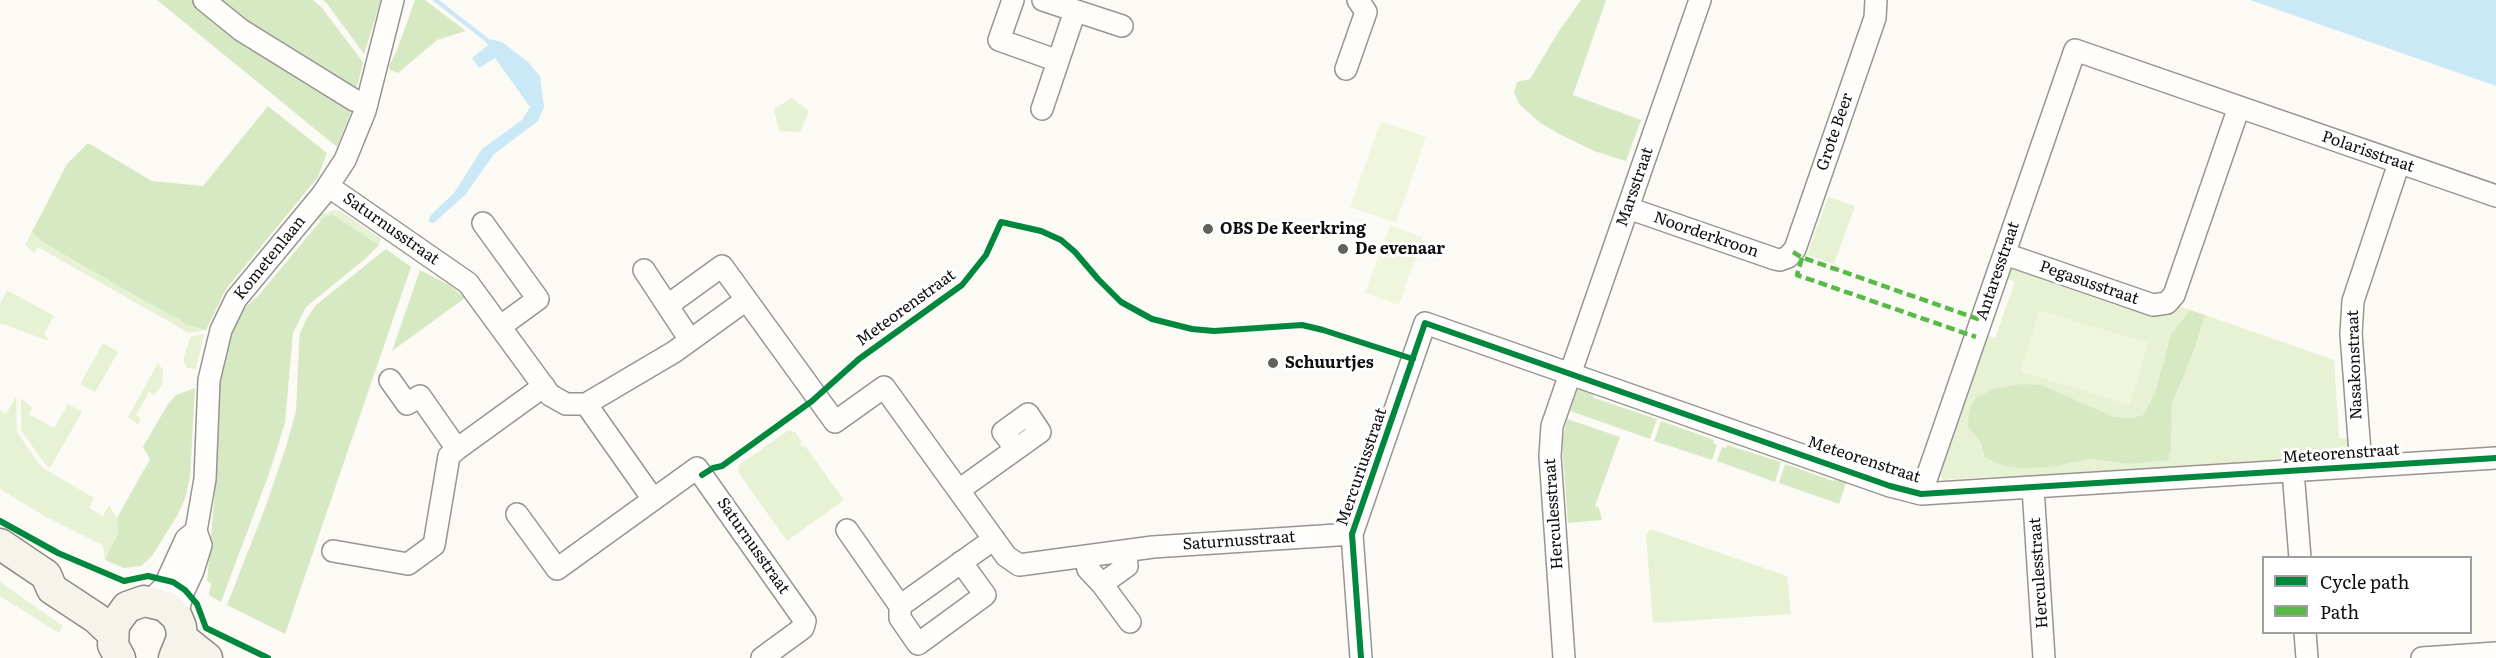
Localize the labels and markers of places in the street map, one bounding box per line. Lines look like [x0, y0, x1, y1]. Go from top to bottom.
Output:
place label: OBS De Keerkring [1220, 219, 1366, 239]
marker: OBS De Keerkring [1201, 222, 1215, 236]
place label: De evenaar [1355, 239, 1445, 259]
marker: De evenaar [1336, 242, 1350, 256]
place label: Schuurtjes [1285, 353, 1374, 373]
marker: Schuurtjes [1266, 356, 1280, 370]

